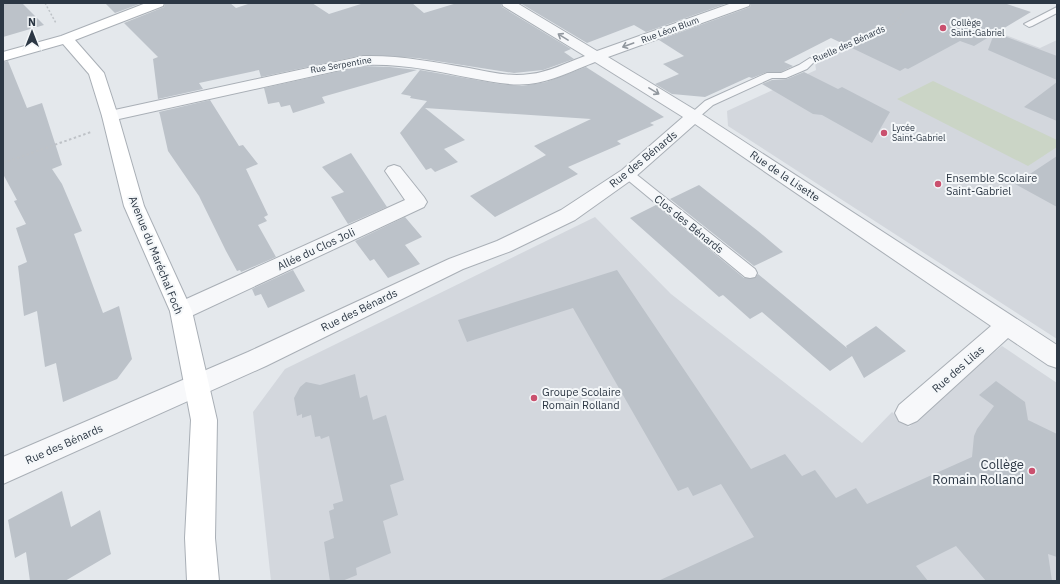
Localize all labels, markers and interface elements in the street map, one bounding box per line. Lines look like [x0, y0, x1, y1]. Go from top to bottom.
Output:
north arrow [12, 12, 52, 52]
street label: Rue Léon Blum [639, 14, 700, 45]
text: N [28, 15, 36, 29]
place label: Collège Saint-Gabriel [951, 17, 1005, 38]
street label: Ruelle des Bénards [811, 23, 887, 64]
marker: Collège Saint-Gabriel [938, 23, 948, 33]
one-way arrow [557, 32, 568, 41]
one-way arrow [622, 41, 634, 49]
street label: Rue Serpentine [309, 54, 373, 75]
one-way arrow [648, 87, 660, 95]
place label: Lycée Saint-Gabriel [892, 122, 946, 143]
street label: Rue des Bénards [606, 127, 680, 191]
marker: Lycée Saint-Gabriel [879, 128, 889, 138]
street label: Rue de la Lisette [747, 147, 823, 205]
place label: Ensemble Scolaire Saint-Gabriel [946, 171, 1037, 198]
marker: Ensemble Scolaire Saint-Gabriel [933, 179, 943, 189]
street label: Clos des Bénards [651, 192, 727, 256]
street label: Avenue du Maréchal Foch [126, 194, 186, 316]
street label: Allée du Clos Joli [275, 225, 357, 273]
street label: Rue des Bénards [318, 285, 400, 335]
street label: Rue des Lilas [929, 342, 987, 396]
place label: Groupe Scolaire Romain Rolland [542, 385, 621, 412]
marker: Groupe Scolaire Romain Rolland [529, 393, 539, 403]
street label: Rue des Bénards [23, 421, 105, 467]
place label: Collège Romain Rolland [932, 456, 1024, 488]
marker: Collège Romain Rolland [1027, 466, 1037, 476]

